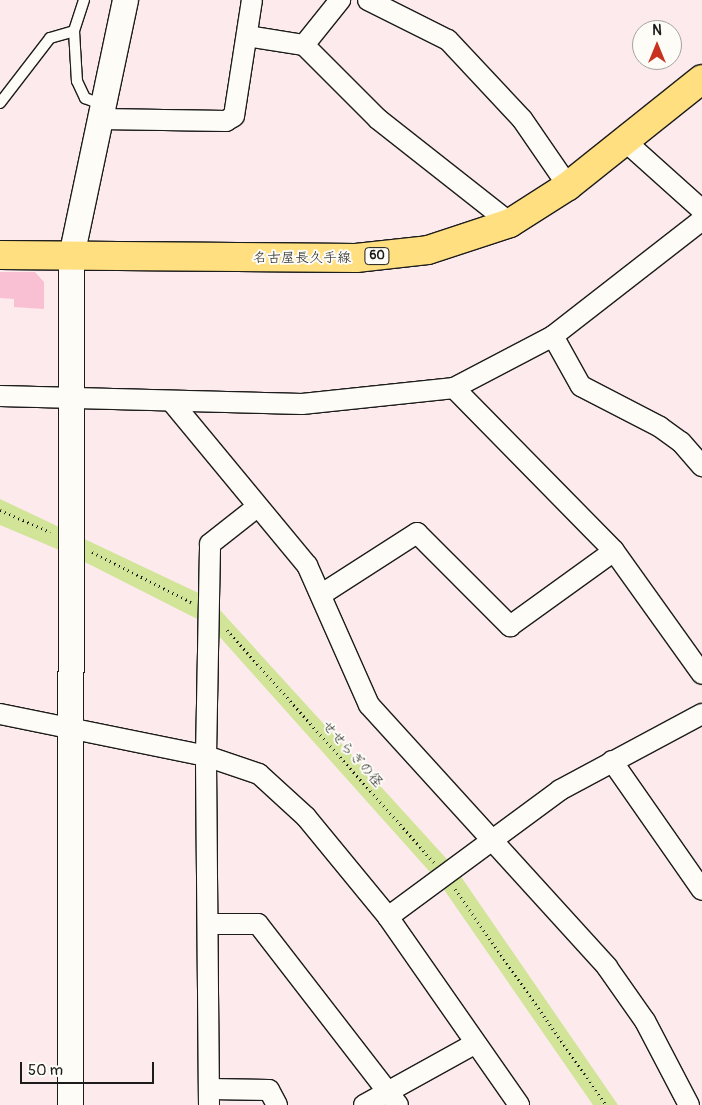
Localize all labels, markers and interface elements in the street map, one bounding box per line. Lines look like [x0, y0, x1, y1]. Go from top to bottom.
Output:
north arrow [632, 20, 682, 70]
text: N [652, 22, 662, 39]
road number: 60 [363, 247, 391, 266]
street label: 名古屋長久手線 [253, 250, 351, 266]
street label: せせらぎの径 [318, 717, 386, 791]
scale bar [22, 1052, 156, 1084]
text: 50 m [28, 1061, 63, 1080]

